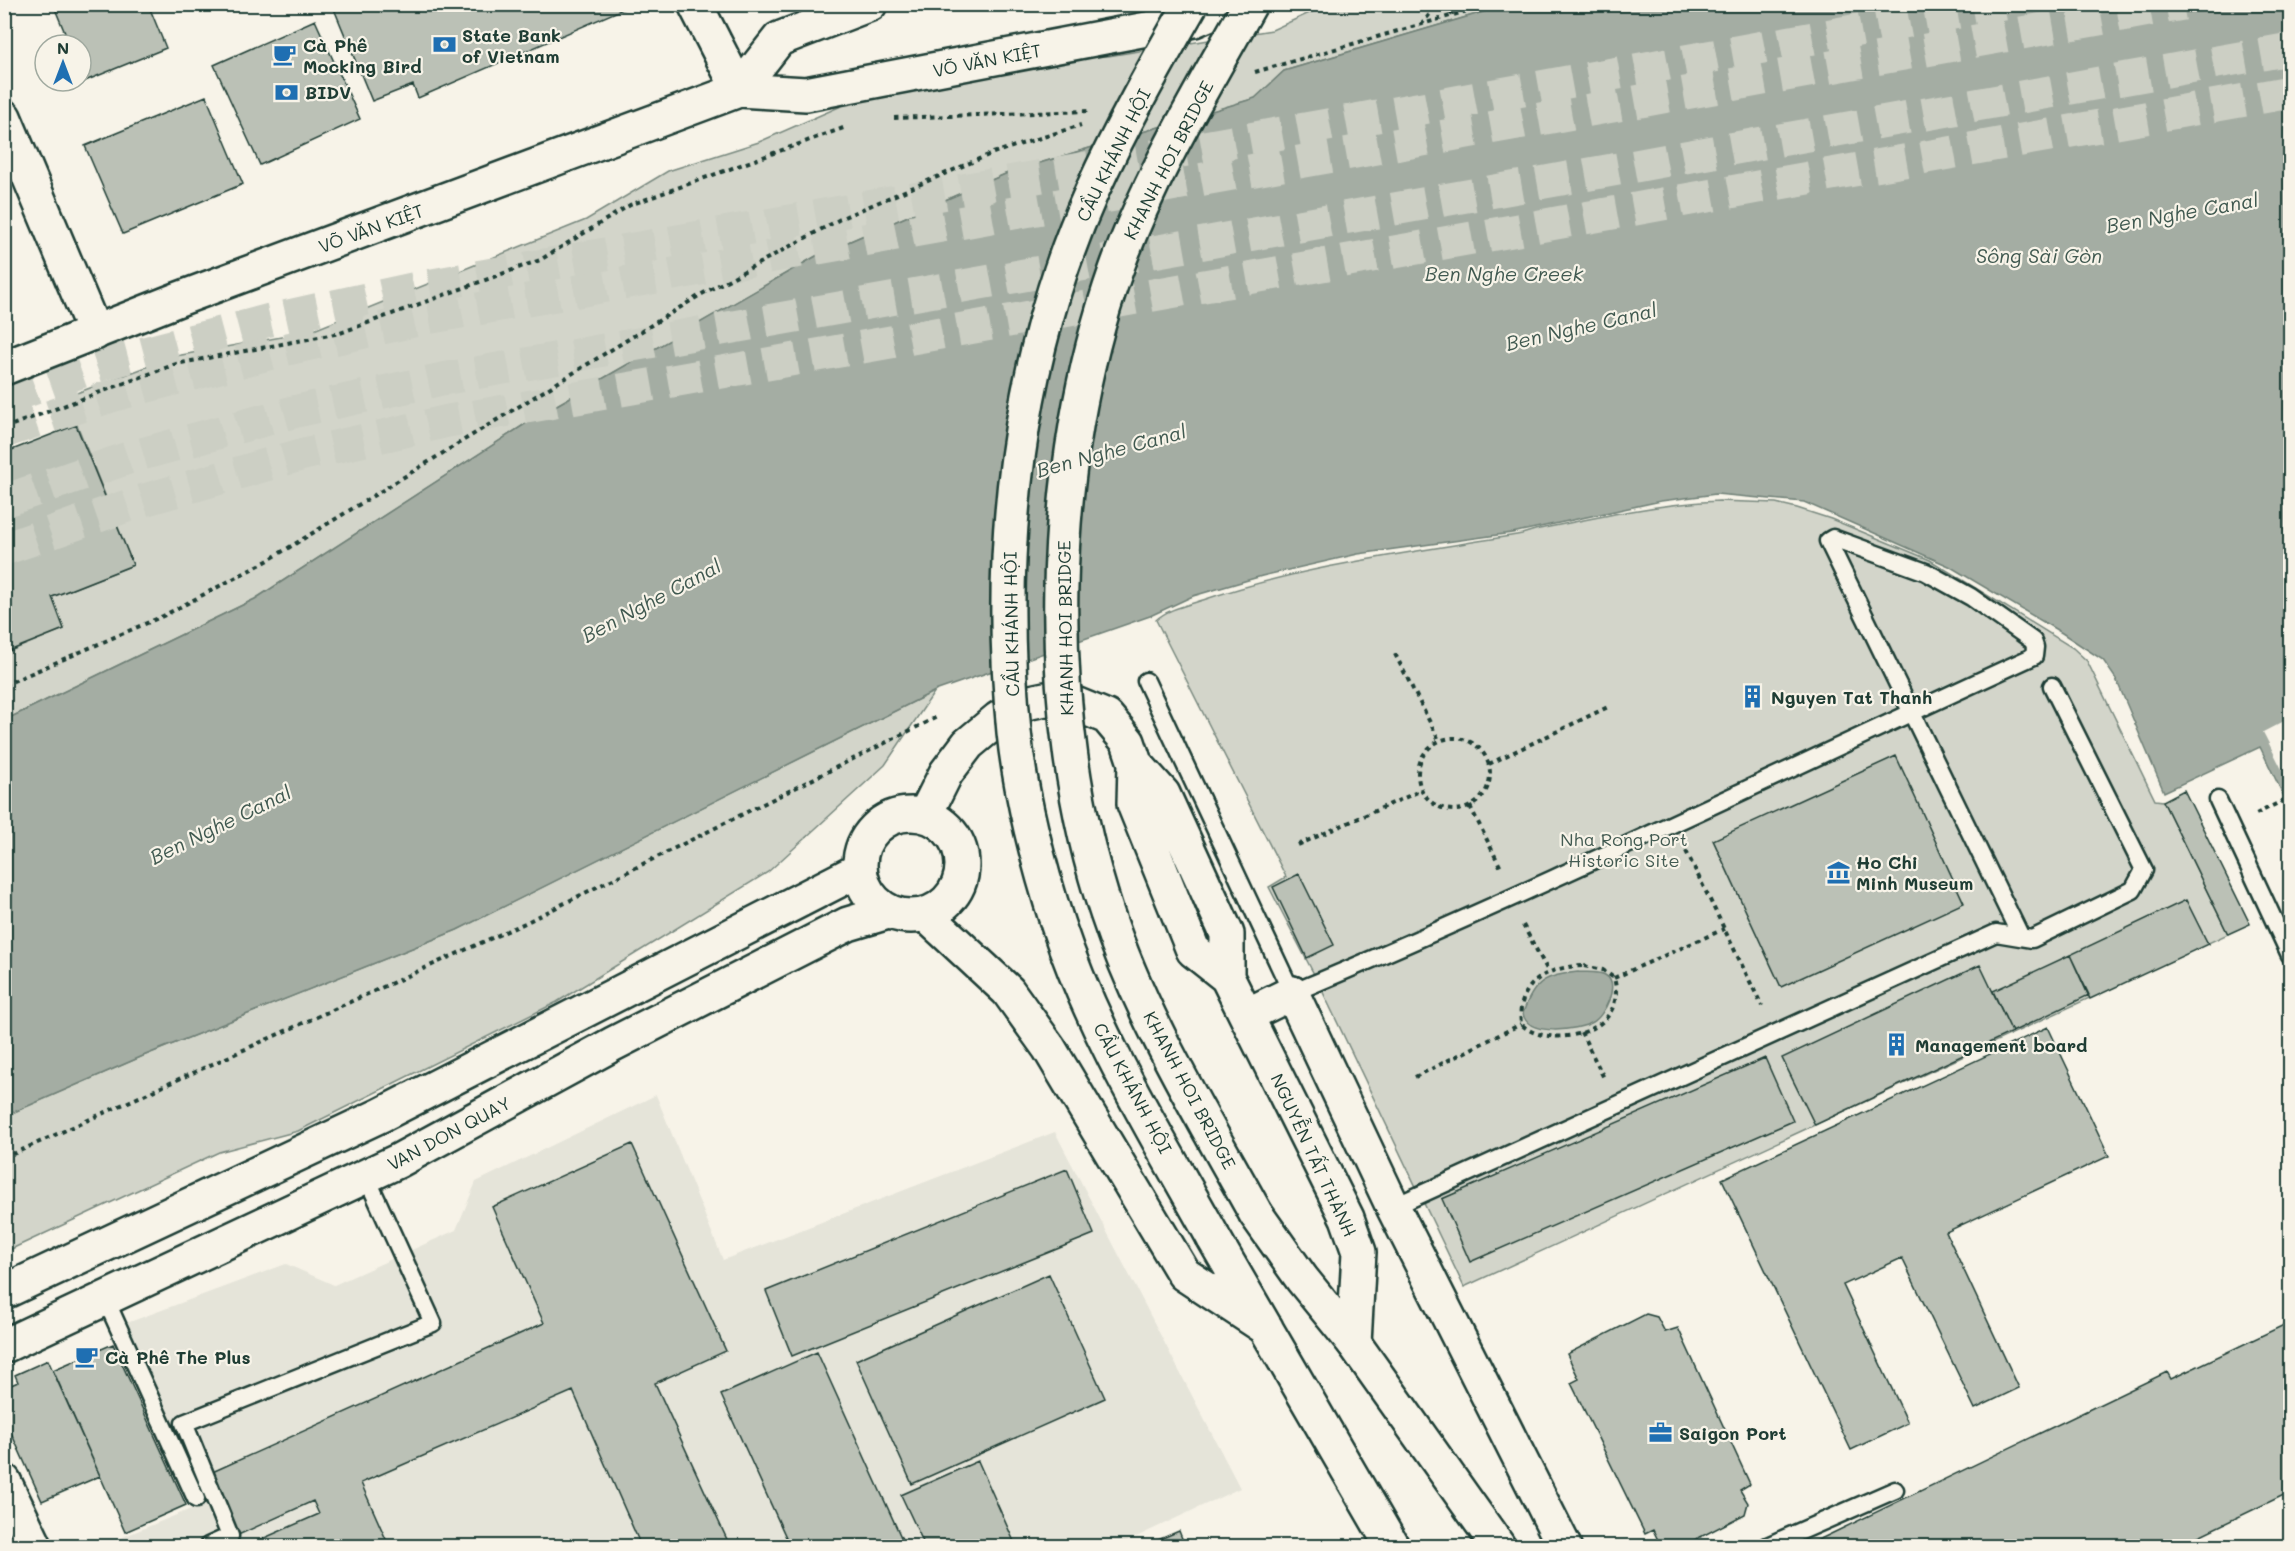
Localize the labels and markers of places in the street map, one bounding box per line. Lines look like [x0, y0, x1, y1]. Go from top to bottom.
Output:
place label: State Bank of Vietnam [462, 23, 561, 68]
bank icon: State Bank of Vietnam [431, 32, 457, 58]
place label: Cà Phê Mocking Bird [303, 33, 422, 78]
cafe icon: Cà Phê Mocking Bird [272, 42, 298, 68]
bank icon: BIDV [274, 79, 300, 105]
place label: BIDV [305, 80, 351, 104]
building icon: Nguyen Tat Thanh [1740, 684, 1766, 710]
place label: Nguyen Tat Thanh [1771, 685, 1932, 709]
place label: Ho Chi Minh Museum [1856, 850, 1973, 895]
museum icon: Ho Chi Minh Museum [1825, 859, 1851, 885]
building icon: Management board [1884, 1032, 1910, 1058]
place label: Management board [1915, 1033, 2087, 1057]
cafe icon: Cà Phê The Plus [74, 1344, 100, 1370]
place label: Cà Phê The Plus [105, 1345, 251, 1369]
office icon: Saigon Port [1648, 1420, 1674, 1446]
place label: Saigon Port [1679, 1421, 1786, 1445]

